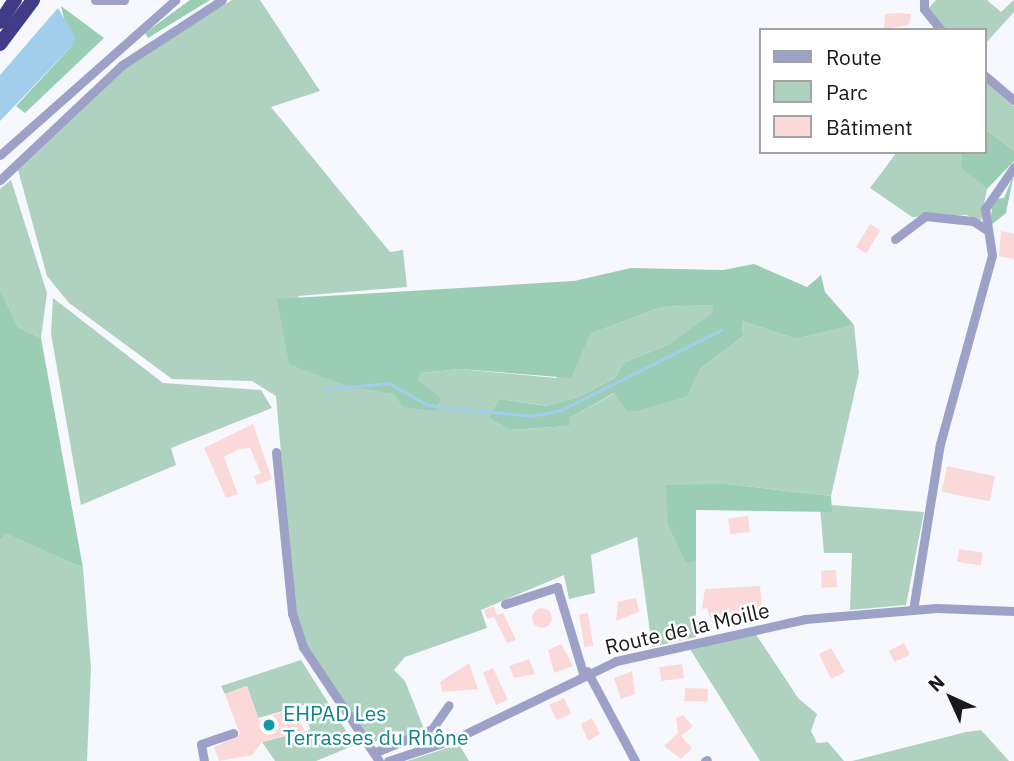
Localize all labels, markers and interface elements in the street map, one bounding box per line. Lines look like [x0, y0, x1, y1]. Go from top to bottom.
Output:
legend [758, 28, 986, 154]
text: Route [826, 43, 882, 71]
text: Parc [826, 78, 868, 106]
text: Bâtiment [826, 113, 913, 141]
street label: Route de la Moille [602, 597, 772, 659]
north arrow [916, 663, 986, 733]
text: N [923, 670, 949, 697]
place label: EHPAD Les Terrasses du Rhône [283, 700, 468, 750]
marker: EHPAD Les Terrasses du Rhône [261, 717, 277, 733]

